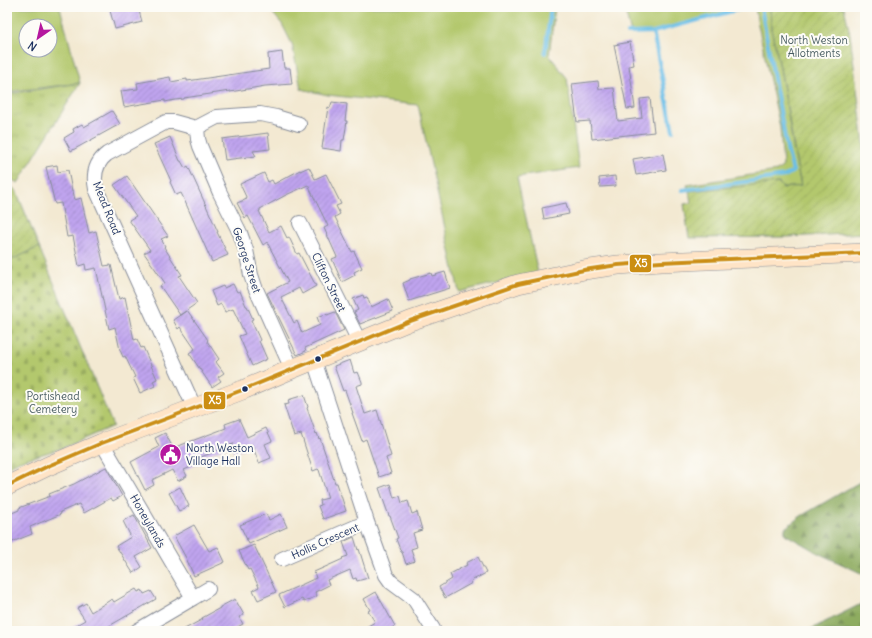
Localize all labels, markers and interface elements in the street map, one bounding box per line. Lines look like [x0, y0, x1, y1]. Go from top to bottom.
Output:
north arrow [18, 18, 58, 58]
park label: North Weston Allotments [780, 33, 848, 60]
text: N [25, 38, 39, 54]
street label: Mead Road [90, 179, 124, 237]
street label: George Street [230, 225, 264, 295]
street label: Clifton Street [309, 250, 349, 314]
line badge: X5 [629, 254, 652, 273]
text: X5 [634, 256, 648, 270]
unlabelled marker [313, 354, 323, 364]
unlabelled marker [240, 384, 250, 394]
park label: Portishead Cemetery [26, 389, 80, 416]
line badge: X5 [203, 391, 226, 410]
text: X5 [208, 393, 222, 407]
public building icon: North Weston Village Hall [157, 441, 183, 467]
place label: North Weston Village Hall [186, 441, 254, 468]
street label: Honeylands [127, 492, 169, 550]
street label: Hollis Crescent [289, 520, 361, 562]

